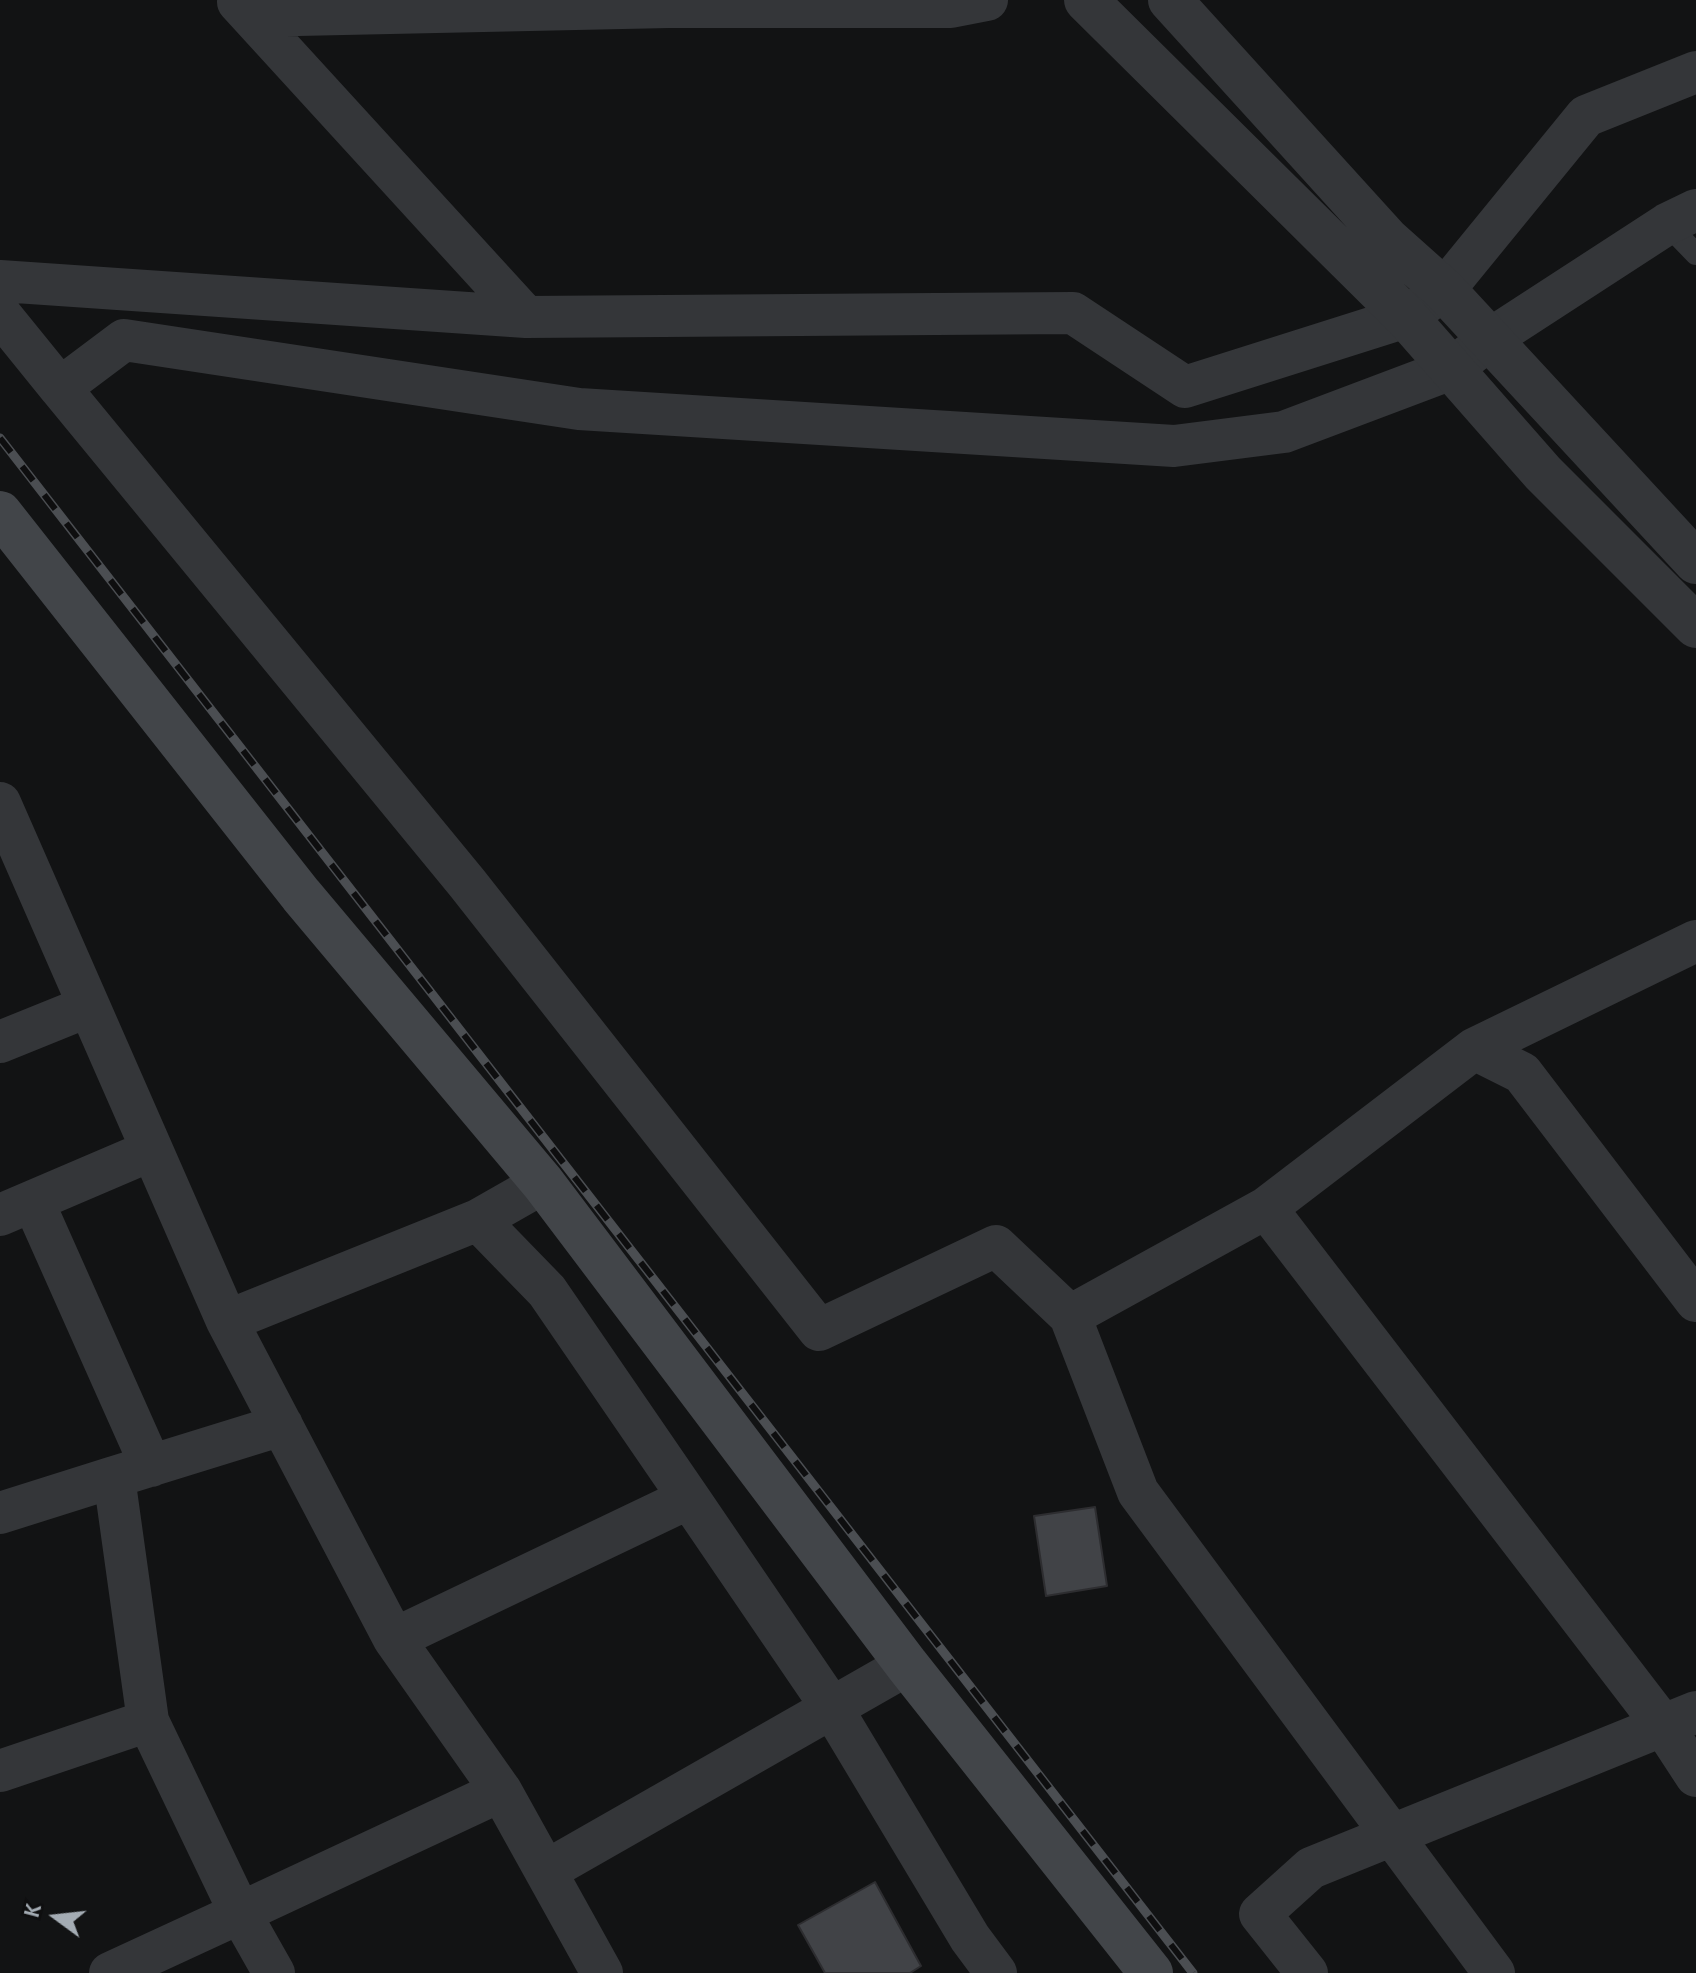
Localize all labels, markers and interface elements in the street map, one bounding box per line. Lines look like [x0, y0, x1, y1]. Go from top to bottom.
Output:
north arrow [16, 1877, 96, 1957]
text: K [21, 1902, 45, 1920]

